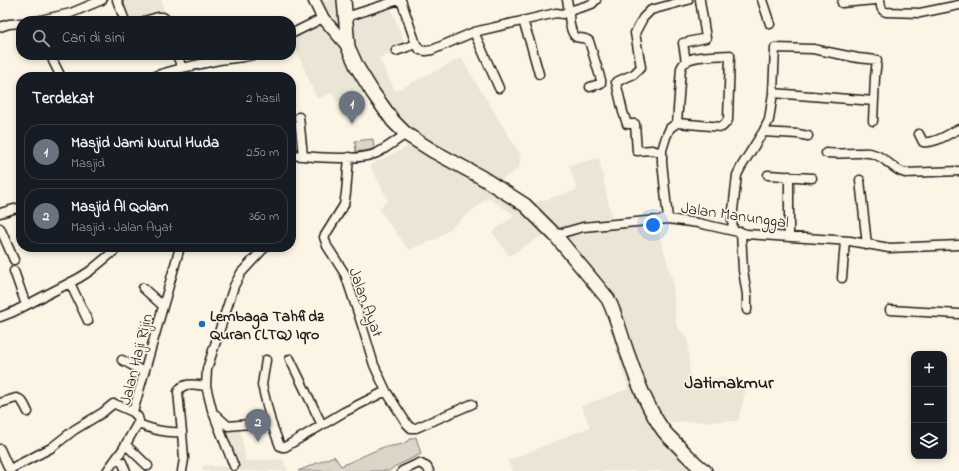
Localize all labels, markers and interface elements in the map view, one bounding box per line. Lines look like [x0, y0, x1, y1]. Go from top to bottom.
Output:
search box [16, 16, 296, 60]
icon: search [30, 27, 52, 49]
text: Cari di sini [62, 27, 125, 49]
text: Terdekat [32, 86, 94, 111]
text: 2 hasil [246, 89, 280, 108]
pin: 1 [339, 91, 365, 124]
text: Masjid Jami Nurul Huda [71, 132, 219, 154]
text: 1 [44, 143, 48, 162]
text: 250 m [246, 143, 279, 162]
text: Masjid [71, 154, 105, 173]
text: Masjid Al Qolam [71, 196, 169, 218]
street label: Jalan Manunggal [679, 197, 790, 235]
text: 2 [43, 207, 49, 226]
text: 360 m [249, 207, 279, 226]
your location [643, 215, 663, 235]
text: Masjid · Jalan Ayat [71, 218, 173, 237]
street label: Jalan Ayat [341, 265, 389, 341]
place label: Lembaga Tahfidz Quran (LTQ) Iqro [210, 305, 325, 347]
street label: Jalan Haji Rijin [114, 311, 160, 408]
marker: Lembaga Tahfidz Quran (LTQ) Iqro [197, 319, 207, 329]
map controls [911, 351, 947, 459]
button: + [911, 351, 947, 387]
district label: Jatimakmur [684, 371, 774, 397]
button: − [911, 387, 947, 423]
pin: 2 [245, 409, 271, 442]
button: layers [911, 423, 947, 459]

